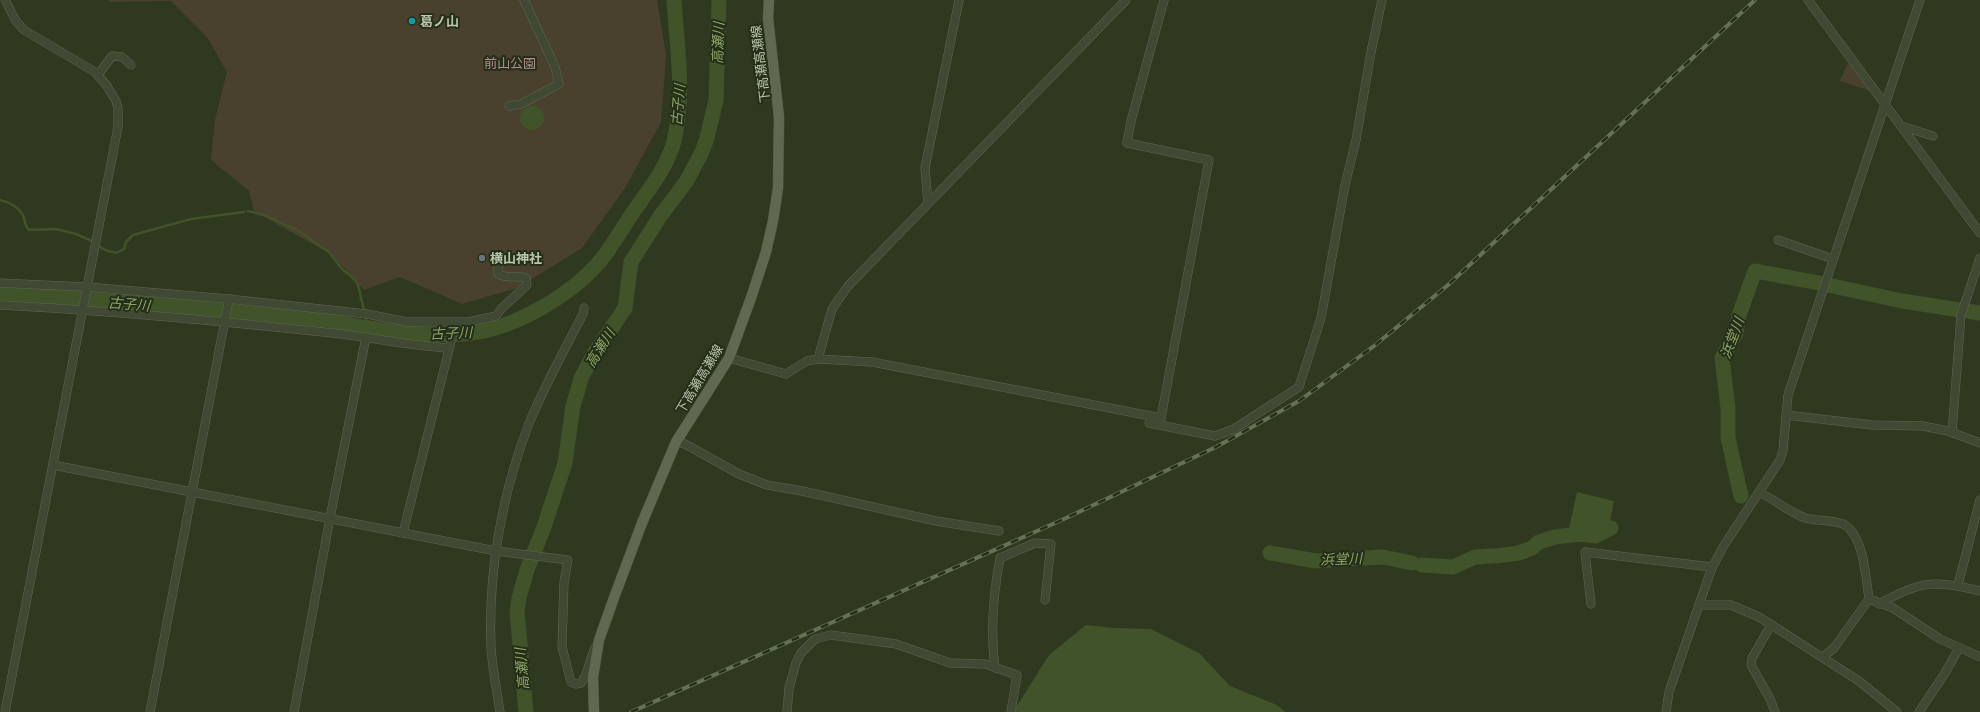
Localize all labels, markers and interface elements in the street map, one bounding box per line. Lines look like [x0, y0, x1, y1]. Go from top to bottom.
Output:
place label: 葛ノ山 [420, 14, 459, 30]
marker: 葛ノ山 [407, 16, 417, 26]
water label: 高瀬川 [709, 20, 728, 64]
street label: 下高瀬高瀬線 [748, 24, 774, 104]
park label: 前山公園 [484, 56, 536, 72]
water label: 古子川 [668, 81, 689, 127]
place label: 横山神社 [490, 251, 542, 267]
marker: 横山神社 [477, 253, 487, 263]
water label: 古子川 [107, 294, 153, 315]
water label: 浜堂川 [1717, 314, 1749, 361]
water label: 古子川 [430, 324, 474, 343]
water label: 高瀬川 [582, 324, 620, 371]
street label: 下高瀬高瀬線 [673, 342, 727, 417]
water label: 浜堂川 [1320, 550, 1364, 569]
water label: 高瀬川 [512, 645, 533, 691]

